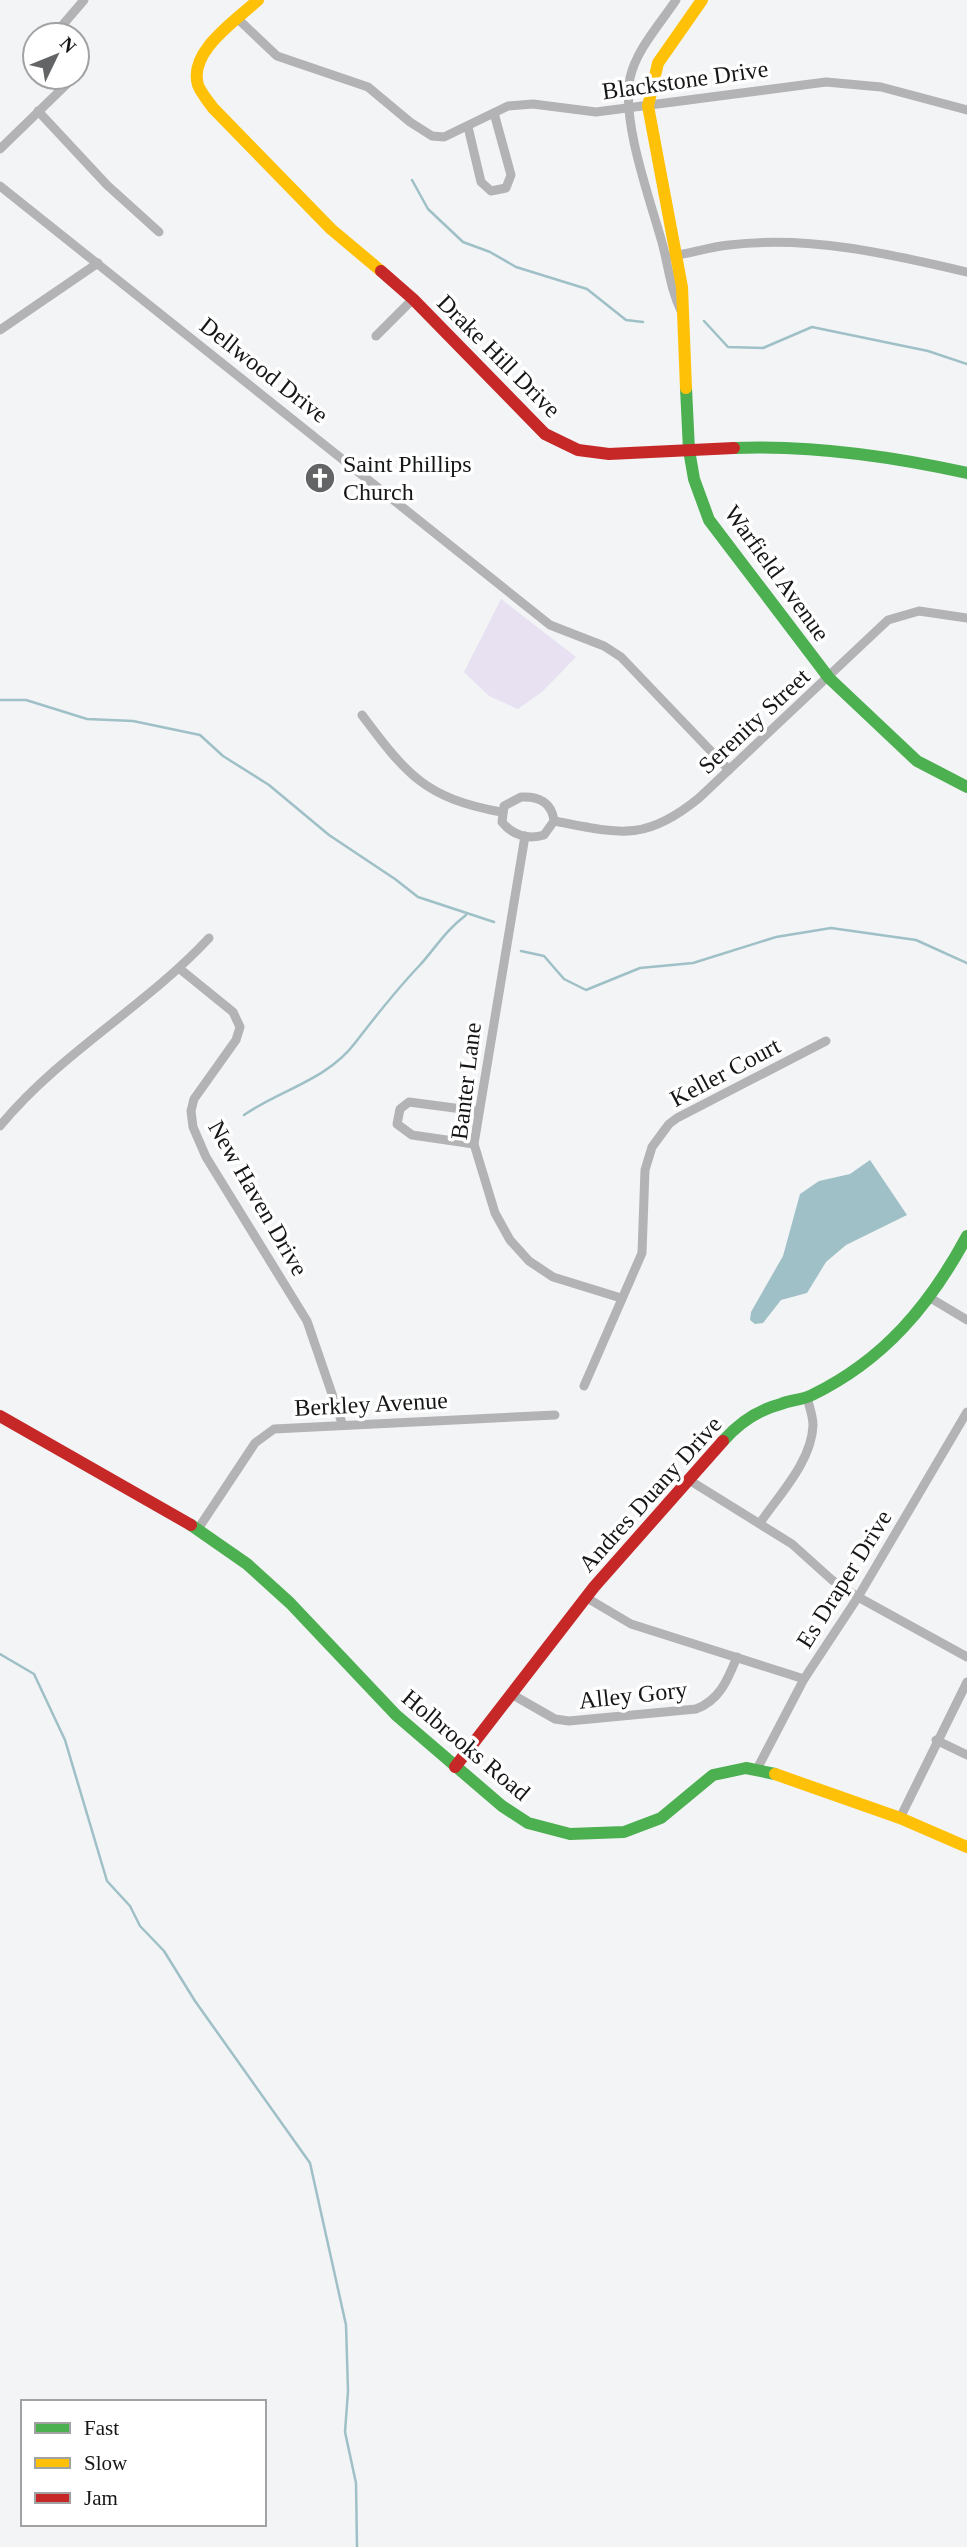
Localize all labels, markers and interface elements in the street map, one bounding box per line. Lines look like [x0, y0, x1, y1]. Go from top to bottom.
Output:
north arrow [21, 21, 91, 91]
text: N [56, 33, 81, 57]
street label: Blackstone Drive [600, 55, 770, 105]
street label: Drake Hill Drive [432, 289, 566, 423]
street label: Dellwood Drive [195, 312, 333, 428]
place label: Saint Phillips Church [343, 451, 472, 505]
church icon: Saint Phillips Church [303, 461, 337, 495]
street label: Warfield Avenue [719, 500, 835, 646]
street label: Serenity Street [693, 663, 815, 779]
street label: Banter Lane [446, 1021, 486, 1141]
street label: Keller Court [666, 1032, 785, 1112]
street label: New Haven Drive [203, 1116, 313, 1280]
street label: Berkley Avenue [294, 1387, 448, 1421]
street label: Andres Duany Drive [573, 1411, 727, 1577]
street label: Es Draper Drive [791, 1505, 897, 1653]
street label: Alley Gory [578, 1676, 688, 1714]
street label: Holbrooks Road [397, 1684, 535, 1806]
legend [21, 2400, 266, 2526]
text: Fast [84, 2416, 119, 2440]
text: Slow [84, 2451, 128, 2475]
text: Jam [84, 2486, 118, 2510]

